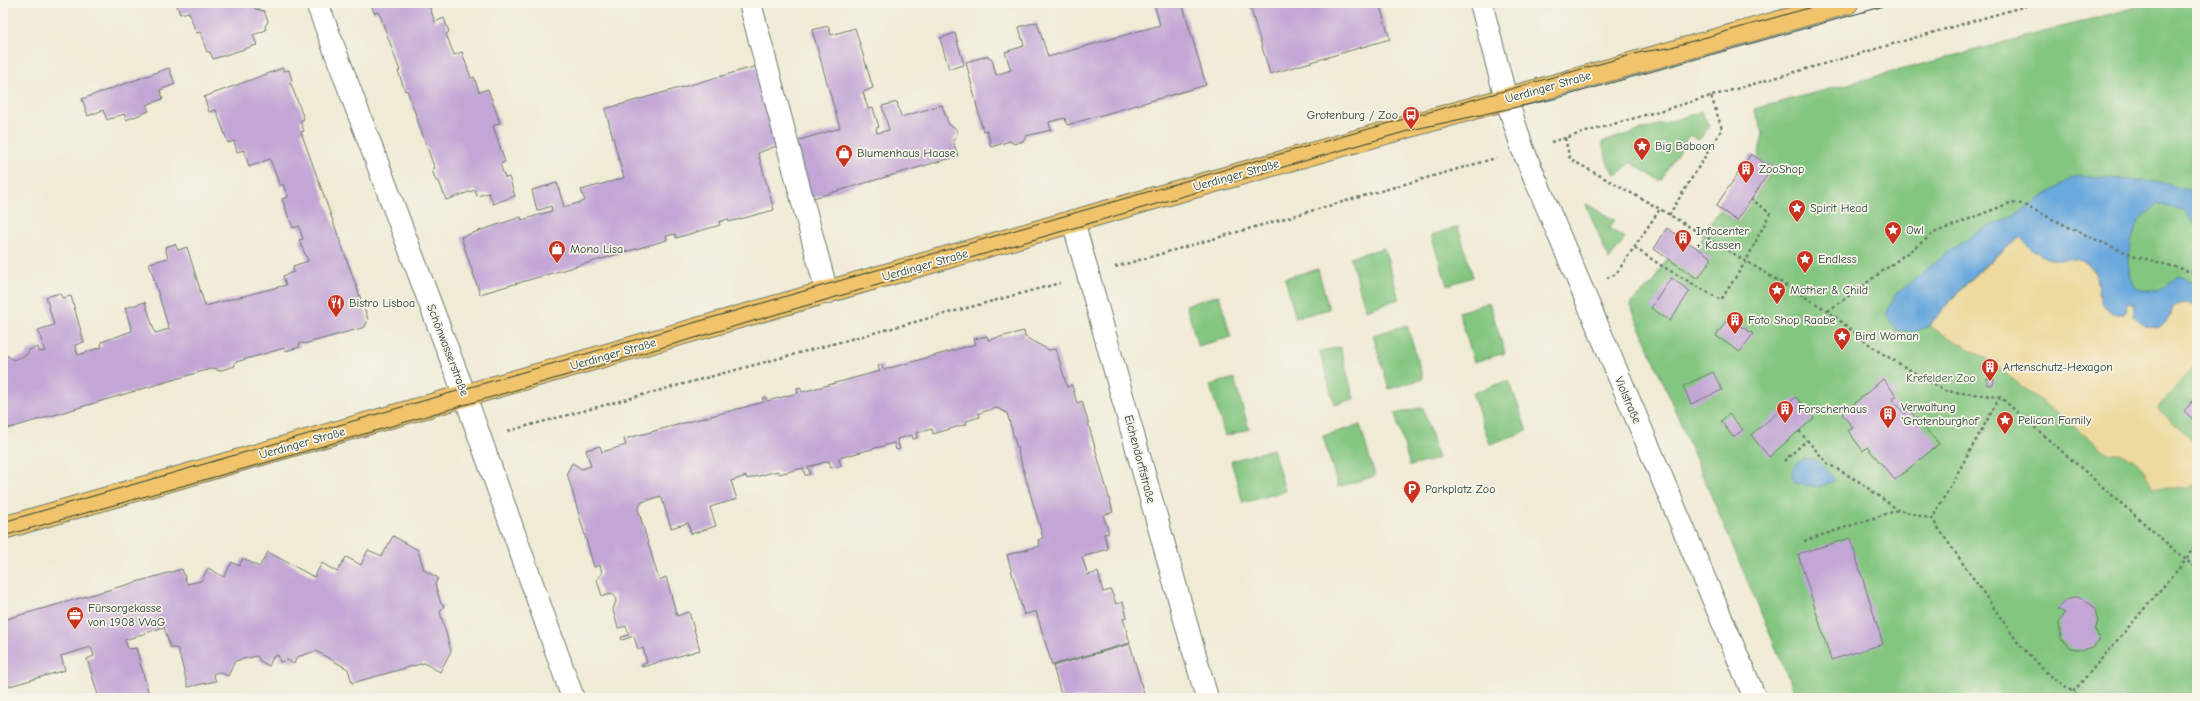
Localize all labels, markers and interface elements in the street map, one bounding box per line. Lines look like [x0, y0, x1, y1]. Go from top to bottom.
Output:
street label: Uerdinger Straße [1503, 68, 1593, 106]
bus stop icon: Grotenburg / Zoo [1401, 105, 1421, 130]
place label: Grotenburg / Zoo [1307, 108, 1398, 122]
place icon: Big Baboon [1632, 136, 1652, 161]
place label: Big Baboon [1655, 139, 1715, 153]
shop icon: Blumenhaus Haase [834, 143, 854, 168]
place label: Blumenhaus Haase [857, 146, 956, 160]
street label: Uerdinger Straße [1191, 156, 1281, 194]
building icon: ZooShop [1736, 159, 1756, 184]
place label: ZooShop [1759, 162, 1804, 176]
place icon: Spirit Head [1787, 198, 1807, 223]
place label: Spirit Head [1810, 201, 1868, 215]
place icon: Owl [1883, 220, 1903, 245]
place label: Owl [1906, 223, 1924, 237]
place label: Infocenter + Kassen [1696, 224, 1749, 252]
building icon: Infocenter + Kassen [1673, 228, 1693, 253]
shop icon: Mona Lisa [547, 239, 567, 264]
place label: Mona Lisa [570, 242, 623, 256]
street label: Uerdinger Straße [880, 246, 970, 284]
place icon: Endless [1795, 249, 1815, 274]
place label: Endless [1818, 252, 1857, 266]
place icon: Mother & Child [1767, 280, 1787, 305]
place label: Mother & Child [1790, 283, 1868, 297]
restaurant icon: Bistro Lisboa [326, 293, 346, 318]
place label: Bistro Lisboa [349, 296, 415, 310]
street label: Schönwasserstraße [424, 302, 472, 398]
building icon: Foto Shop Raabe [1725, 310, 1745, 335]
place label: Foto Shop Raabe [1748, 313, 1836, 327]
place icon: Bird Woman [1832, 326, 1852, 351]
place label: Bird Woman [1855, 329, 1919, 343]
street label: Uerdinger Straße [568, 335, 658, 373]
building icon: Artenschutz-Hexagon [1980, 357, 2000, 382]
place label: Artenschutz-Hexagon [2003, 360, 2113, 374]
park label: Krefelder Zoo [1906, 371, 1976, 385]
street label: Violstraße [1612, 374, 1644, 426]
building icon: Forscherhaus [1775, 399, 1795, 424]
place label: Verwaltung 'Grotenburghof' [1901, 400, 1980, 428]
place label: Forscherhaus [1798, 402, 1867, 416]
building icon: Verwaltung 'Grotenburghof' [1878, 404, 1898, 429]
place icon: Pelican Family [1995, 410, 2015, 435]
street label: Eichendorffstraße [1122, 413, 1158, 505]
place label: Pelican Family [2018, 413, 2092, 427]
street label: Uerdinger Straße [257, 424, 347, 462]
parking icon: Parkplatz Zoo [1402, 479, 1422, 504]
place label: Parkplatz Zoo [1425, 482, 1496, 496]
place label: Fürsorgekasse von 1908 VVaG [87, 601, 166, 629]
office icon: Fürsorgekasse von 1908 VVaG [65, 605, 85, 630]

